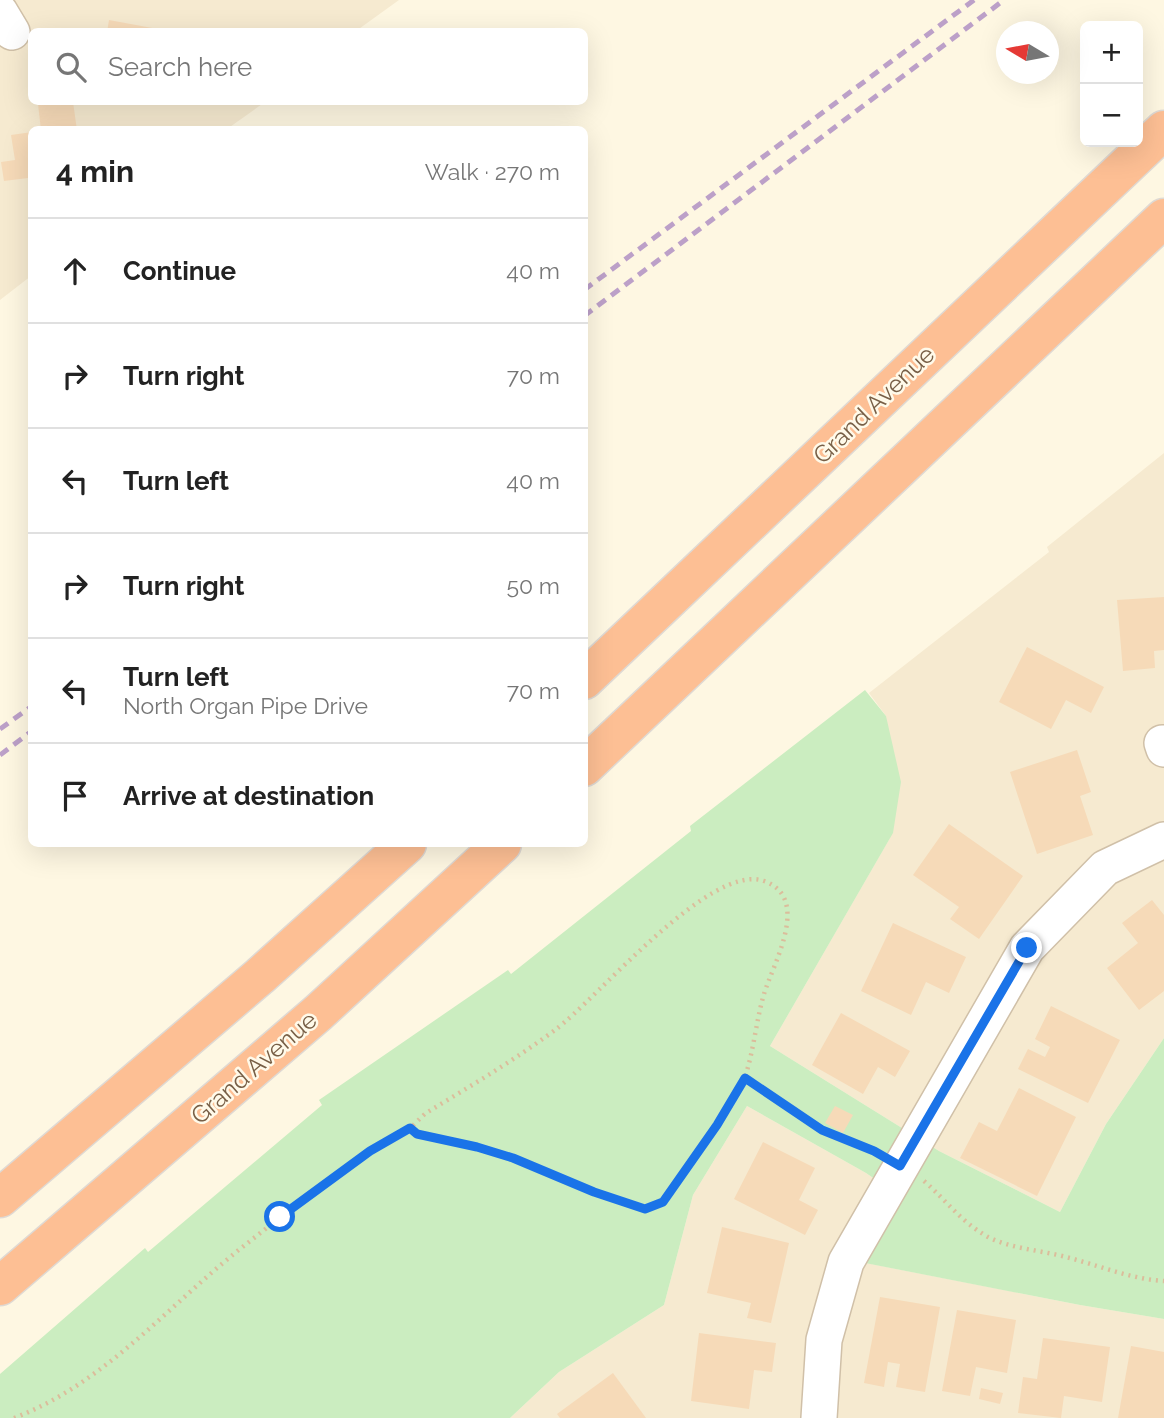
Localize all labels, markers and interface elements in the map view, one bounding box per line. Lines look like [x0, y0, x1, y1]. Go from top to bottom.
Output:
north arrow [996, 21, 1059, 84]
map controls [1080, 21, 1143, 147]
button: + [1080, 21, 1143, 84]
search box [28, 28, 588, 105]
icon: search [52, 48, 90, 86]
text: Search here [108, 52, 252, 82]
button: − [1080, 84, 1143, 147]
text: 4 min [56, 154, 134, 189]
text: Walk · 270 m [425, 158, 560, 185]
icon: ahead [56, 252, 94, 290]
text: Continue [123, 256, 236, 286]
text: 40 m [506, 257, 560, 284]
street label: Grand Avenue [807, 340, 940, 470]
icon: right [56, 357, 94, 395]
text: Turn right [123, 361, 244, 391]
text: 70 m [507, 362, 560, 389]
icon: left [56, 462, 94, 500]
text: Turn left [123, 466, 229, 496]
text: 40 m [506, 467, 560, 494]
icon: right [56, 567, 94, 605]
text: Turn right [123, 571, 244, 601]
text: 50 m [506, 572, 560, 599]
text: Turn left [123, 662, 229, 692]
icon: left [56, 672, 94, 710]
text: 70 m [507, 677, 560, 704]
text: North Organ Pipe Drive [123, 692, 368, 719]
icon: arrive [56, 777, 94, 815]
text: Arrive at destination [123, 781, 374, 811]
route end [1011, 932, 1042, 963]
street label: Grand Avenue [185, 1005, 322, 1130]
route start [264, 1201, 295, 1232]

